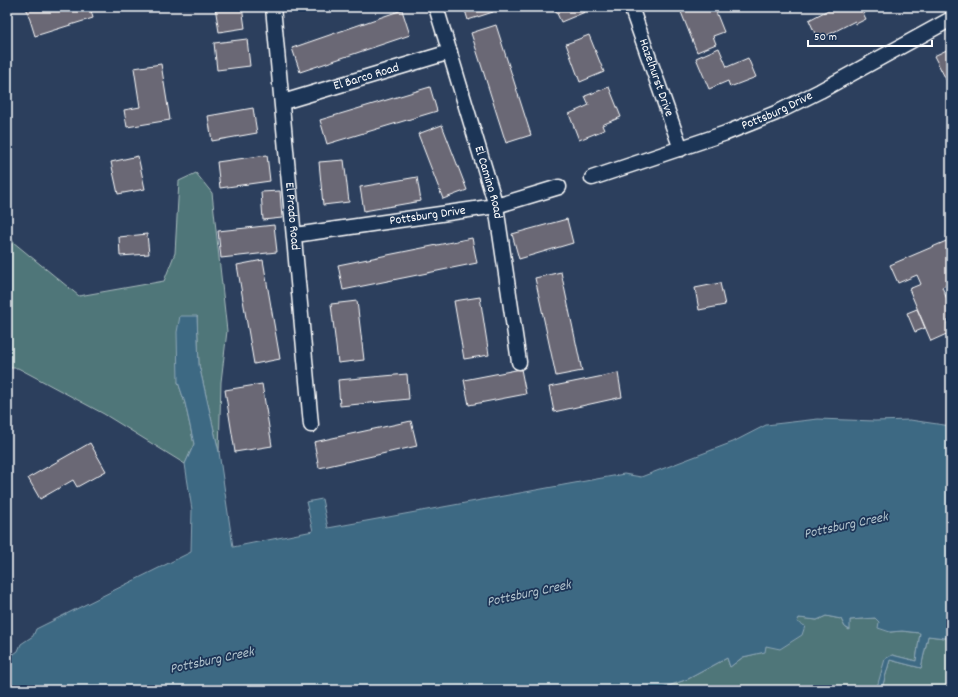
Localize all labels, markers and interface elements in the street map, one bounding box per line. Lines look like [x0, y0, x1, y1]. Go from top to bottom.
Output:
scale bar [808, 22, 932, 48]
text: 50 m [814, 29, 837, 46]
street label: Hazelhurst Drive [633, 36, 678, 120]
street label: El Barco Road [331, 58, 401, 96]
street label: Pottsburg Drive [739, 86, 816, 135]
street label: El Camino Road [469, 144, 507, 220]
street label: El Prado Road [279, 181, 305, 251]
street label: Pottsburg Drive [388, 201, 467, 231]
water label: Pottsburg Creek [802, 507, 891, 545]
water label: Pottsburg Creek [485, 575, 574, 613]
water label: Pottsburg Creek [168, 642, 257, 680]

